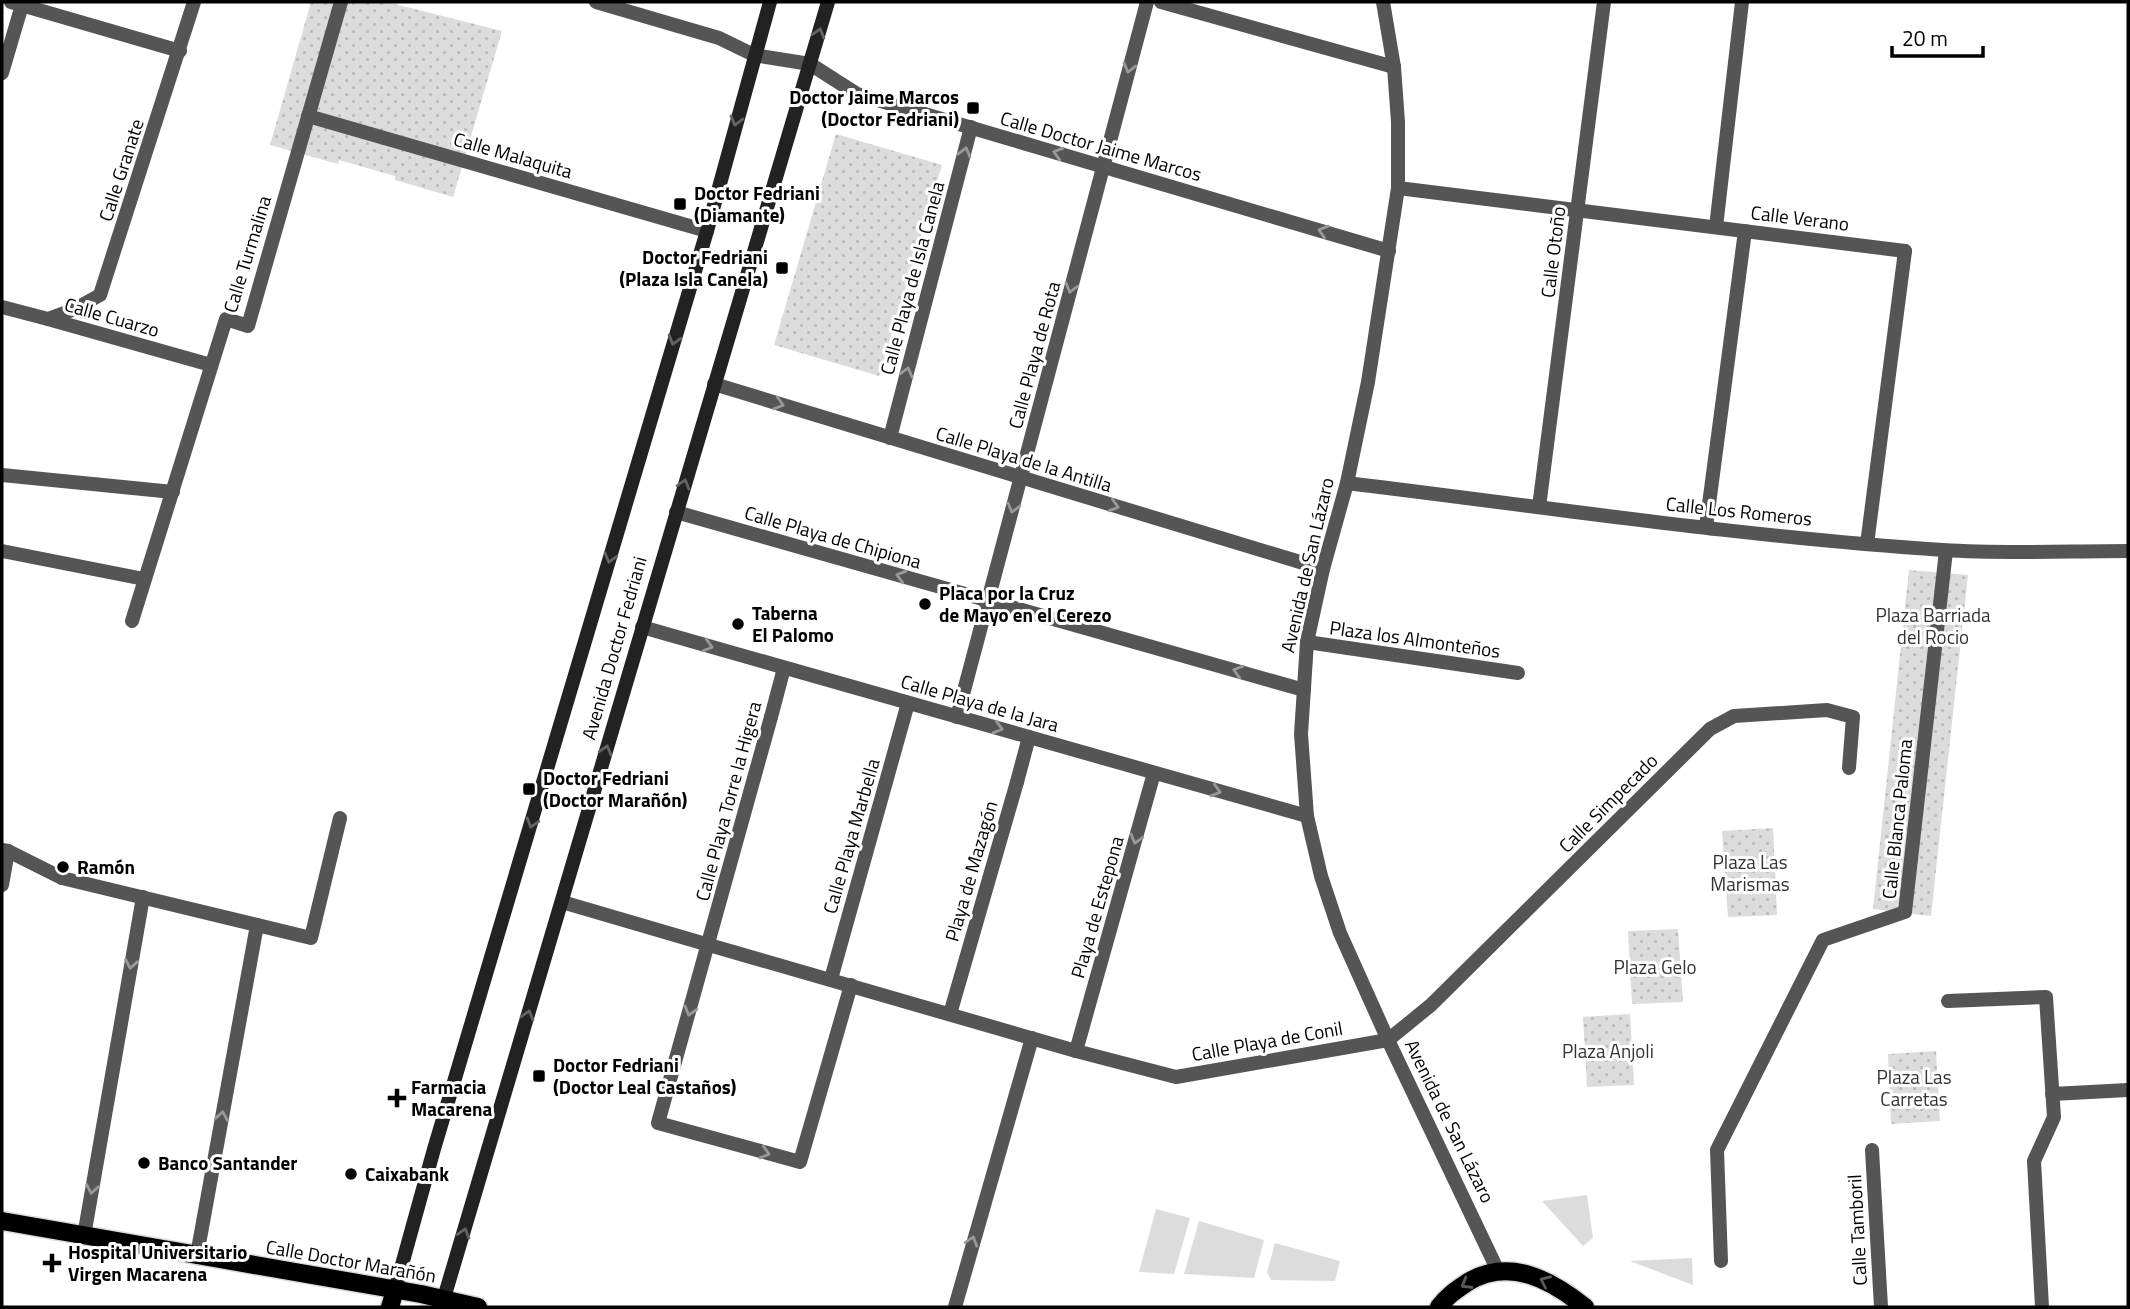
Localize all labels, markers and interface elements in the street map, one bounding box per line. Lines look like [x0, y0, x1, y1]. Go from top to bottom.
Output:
scale bar [1892, 14, 1983, 58]
text: 20 m [1902, 22, 1948, 54]
one-way arrow [810, 27, 825, 39]
one-way arrow [1123, 62, 1137, 74]
place label: Doctor Jaime Marcos (Doctor Fedriani) [789, 82, 959, 133]
marker: Doctor Jaime Marcos (Doctor Fedriani) [965, 100, 981, 116]
street label: Calle Doctor Jaime Marcos [997, 103, 1205, 188]
street label: Calle Granate [90, 115, 151, 225]
one-way arrow [730, 115, 744, 127]
street label: Calle Malaquita [450, 124, 576, 185]
one-way arrow [956, 146, 971, 158]
one-way arrow [1052, 147, 1064, 162]
street label: Calle Playa de Isla Canela [872, 177, 951, 378]
place label: Doctor Fedriani (Diamante) [694, 178, 820, 229]
street label: Calle Turmalina [215, 191, 278, 316]
marker: Doctor Fedriani (Diamante) [672, 196, 688, 212]
street label: Calle Verano [1749, 197, 1851, 238]
street label: Calle Otoño [1533, 205, 1572, 299]
one-way arrow [1318, 225, 1330, 240]
place label: Doctor Fedriani (Plaza Isla Canela) [619, 242, 768, 293]
marker: Doctor Fedriani (Plaza Isla Canela) [774, 260, 790, 276]
street label: Calle Playa de Rota [1000, 277, 1067, 432]
one-way arrow [1065, 282, 1079, 294]
street label: Calle Cuarzo [61, 289, 163, 344]
one-way arrow [668, 334, 683, 346]
one-way arrow [899, 366, 913, 378]
one-way arrow [773, 395, 785, 410]
street label: Calle Playa de la Antilla [933, 418, 1116, 499]
street label: Avenida de San Lázaro [1272, 474, 1341, 655]
one-way arrow [676, 479, 691, 491]
street label: Calle Los Romeros [1665, 488, 1814, 533]
street label: Calle Playa de Chipiona [741, 497, 925, 576]
one-way arrow [1107, 498, 1119, 513]
one-way arrow [1007, 502, 1021, 514]
one-way arrow [604, 552, 619, 564]
street label: Avenida Doctor Fedriani [573, 553, 654, 743]
one-way arrow [895, 570, 907, 585]
place label: Placa por la Cruz de Mayo en el Cerezo [939, 578, 1112, 629]
marker: Placa por la Cruz de Mayo en el Cerezo [917, 596, 933, 612]
place label: Taberna El Palomo [752, 598, 834, 649]
park label: Plaza Barriada del Rocio [1875, 600, 1991, 651]
street label: Plaza los Almonteños [1328, 612, 1502, 665]
marker: Taberna El Palomo [730, 616, 746, 632]
one-way arrow [702, 638, 714, 652]
one-way arrow [1232, 665, 1244, 679]
street label: Calle Playa de la Jara [898, 666, 1063, 739]
street label: Calle Playa Torre la Higera [687, 697, 768, 904]
one-way arrow [991, 720, 1003, 735]
street label: Calle Blanca Paloma [1874, 737, 1919, 900]
one-way arrow [598, 744, 613, 756]
street label: Calle Simpecado [1551, 746, 1664, 859]
street label: Calle Playa Marbella [815, 754, 887, 917]
place label: Doctor Fedriani (Doctor Marañón) [543, 763, 688, 814]
marker: Doctor Fedriani (Doctor Marañón) [521, 781, 537, 797]
one-way arrow [1210, 782, 1222, 797]
street label: Playa de Mazagón [937, 797, 1004, 945]
one-way arrow [525, 817, 540, 829]
street label: Playa de Estepona [1062, 832, 1131, 982]
one-way arrow [1129, 833, 1144, 845]
park label: Plaza Las Marismas [1710, 847, 1790, 898]
place label: Ramón [77, 852, 135, 881]
marker: Ramón [55, 859, 71, 875]
park label: Plaza Gelo [1613, 952, 1697, 981]
one-way arrow [125, 958, 140, 970]
one-way arrow [684, 1004, 699, 1016]
one-way arrow [520, 1009, 535, 1021]
street label: Calle Playa de Conil [1189, 1013, 1345, 1068]
street label: Avenida de San Lázaro [1398, 1034, 1503, 1208]
park label: Plaza Anjoli [1562, 1036, 1654, 1065]
place label: Doctor Fedriani (Doctor Leal Castaños) [553, 1050, 736, 1101]
park label: Plaza Las Carretas [1877, 1062, 1952, 1113]
marker: Doctor Fedriani (Doctor Leal Castaños) [531, 1068, 547, 1084]
place label: Farmacia Macarena [411, 1072, 492, 1123]
marker: Farmacia Macarena [389, 1090, 405, 1106]
one-way arrow [214, 1110, 229, 1122]
one-way arrow [759, 1144, 771, 1159]
place label: Banco Santander [158, 1148, 297, 1177]
marker: Banco Santander [136, 1155, 152, 1171]
place label: Caixabank [365, 1159, 449, 1188]
marker: Caixabank [343, 1166, 359, 1182]
street label: Calle Tamboril [1839, 1174, 1874, 1286]
one-way arrow [85, 1183, 100, 1194]
one-way arrow [455, 1227, 470, 1239]
street label: Calle Doctor Marañón [264, 1231, 439, 1290]
one-way arrow [964, 1236, 979, 1248]
place label: Hospital Universitario Virgen Macarena [68, 1237, 247, 1288]
marker: Hospital Universitario Virgen Macarena [42, 1253, 62, 1273]
one-way arrow [1540, 1275, 1552, 1289]
one-way arrow [1460, 1276, 1473, 1289]

